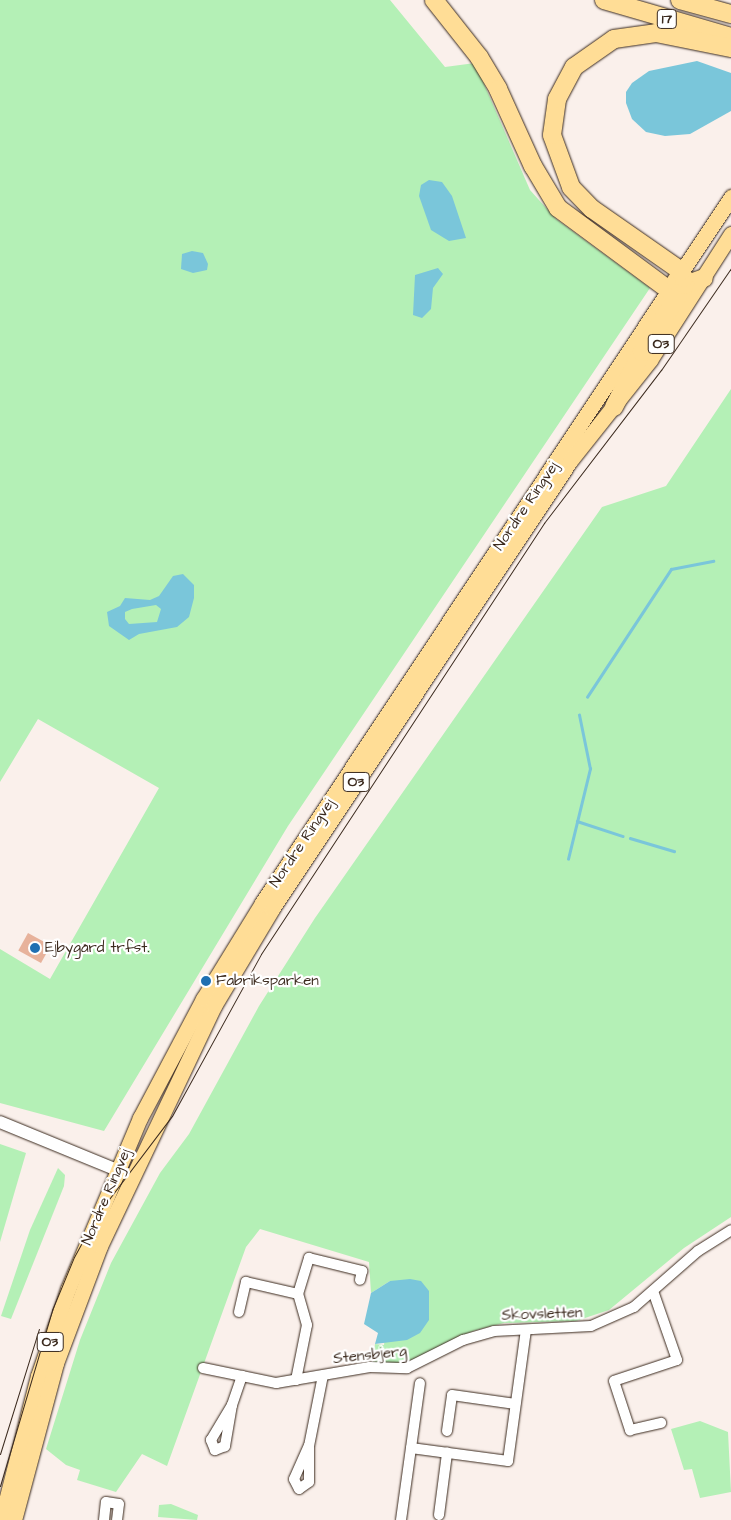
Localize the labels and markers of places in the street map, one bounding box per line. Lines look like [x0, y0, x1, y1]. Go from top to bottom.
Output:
place label: Ejbygård trfst. [45, 939, 149, 957]
marker: Ejbygård trfst. [29, 942, 41, 954]
place label: Fabriksparken [216, 972, 319, 990]
marker: Fabriksparken [200, 975, 212, 987]

